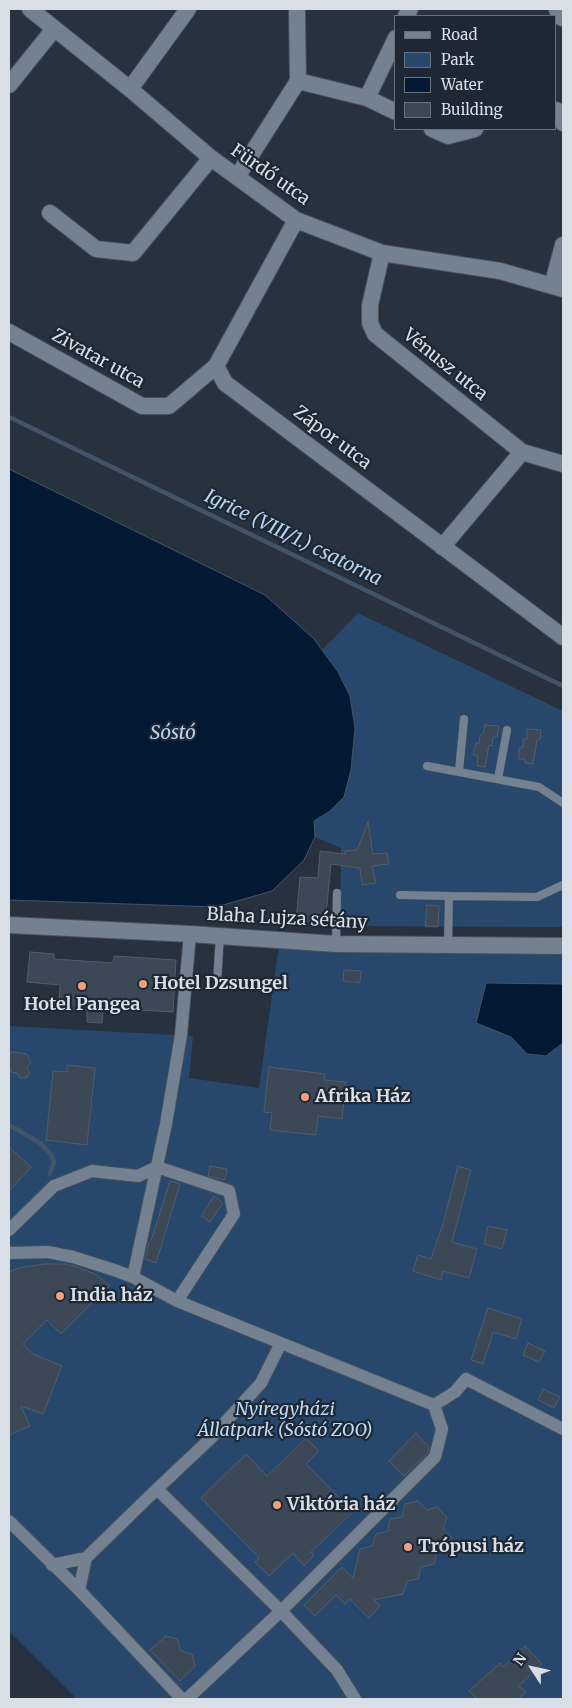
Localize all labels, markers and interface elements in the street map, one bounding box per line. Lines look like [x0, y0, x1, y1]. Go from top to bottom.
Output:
legend [394, 15, 557, 130]
text: Road [441, 25, 477, 44]
text: Park [441, 50, 474, 69]
text: Water [441, 75, 483, 94]
text: Building [441, 100, 503, 119]
street label: Fürdő utca [226, 140, 314, 210]
street label: Vénusz utca [398, 324, 492, 406]
street label: Zivatar utca [48, 325, 148, 393]
street label: Zápor utca [289, 402, 375, 474]
water label: Igrice (VIII/1.) csatorna [201, 485, 385, 591]
water label: Sóstó [150, 723, 196, 745]
street label: Blaha Lujza sétány [206, 904, 368, 934]
place label: Hotel Dzsungel [153, 973, 288, 995]
marker: Hotel Dzsungel [137, 978, 149, 990]
marker: Hotel Pangea [76, 980, 88, 992]
place label: Hotel Pangea [24, 994, 140, 1016]
place label: Afrika Ház [315, 1086, 410, 1108]
marker: Afrika Ház [299, 1091, 311, 1103]
place label: India ház [70, 1285, 153, 1307]
marker: India ház [54, 1290, 66, 1302]
park label: Nyíregyházi Állatpark (Sóstó ZOO) [197, 1399, 373, 1442]
place label: Viktória ház [287, 1494, 395, 1516]
marker: Viktória ház [271, 1499, 283, 1511]
place label: Trópusi ház [418, 1536, 524, 1558]
marker: Trópusi ház [402, 1541, 414, 1553]
north arrow [507, 1643, 557, 1693]
text: N [509, 1650, 530, 1669]

